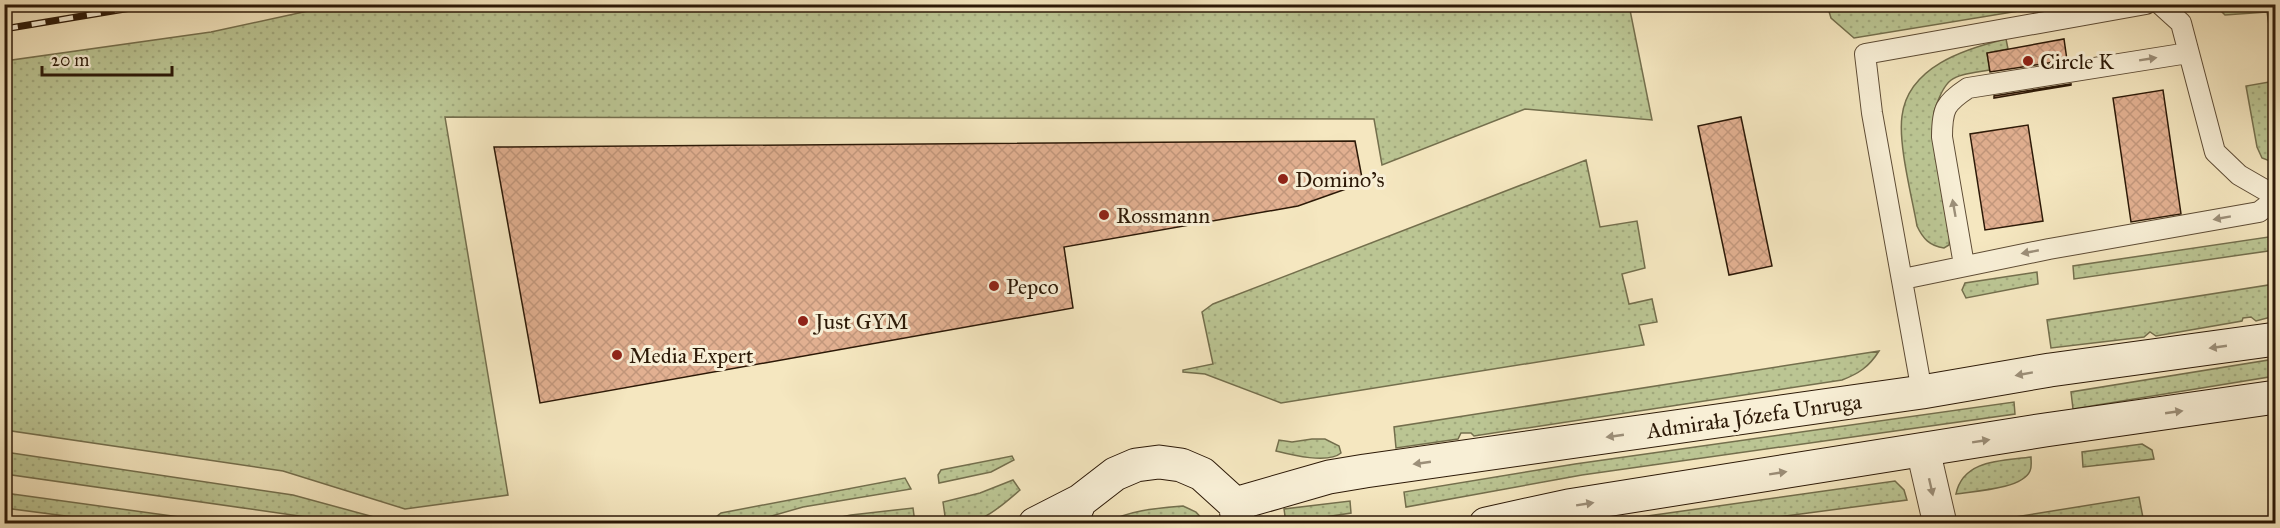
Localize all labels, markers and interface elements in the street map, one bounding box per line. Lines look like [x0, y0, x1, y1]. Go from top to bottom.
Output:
scale bar [42, 39, 172, 77]
place label: Circle K [2040, 48, 2115, 75]
text: 20 m [51, 49, 89, 71]
marker: Circle K [2021, 54, 2035, 68]
one-way arrow [2138, 55, 2157, 64]
place label: Domino's [1295, 166, 1385, 193]
marker: Domino's [1276, 172, 1290, 186]
one-way arrow [1950, 198, 1959, 217]
place label: Rossmann [1116, 202, 1210, 229]
marker: Rossmann [1097, 208, 1111, 222]
one-way arrow [2213, 214, 2232, 223]
one-way arrow [2021, 248, 2040, 257]
place label: Pepco [1006, 273, 1059, 300]
marker: Pepco [987, 279, 1001, 293]
place label: Just GYM [813, 308, 908, 335]
marker: Just GYM [796, 314, 810, 328]
place label: Media Expert [629, 342, 754, 369]
one-way arrow [2208, 343, 2227, 352]
marker: Media Expert [610, 348, 624, 362]
one-way arrow [2015, 370, 2034, 379]
street label: Admirała Józefa Unruga [1644, 387, 1864, 445]
one-way arrow [2164, 407, 2183, 416]
one-way arrow [1605, 431, 1624, 440]
one-way arrow [1971, 436, 1990, 445]
one-way arrow [1412, 459, 1431, 468]
one-way arrow [1768, 469, 1787, 478]
one-way arrow [1927, 478, 1937, 496]
one-way arrow [1576, 499, 1595, 508]

